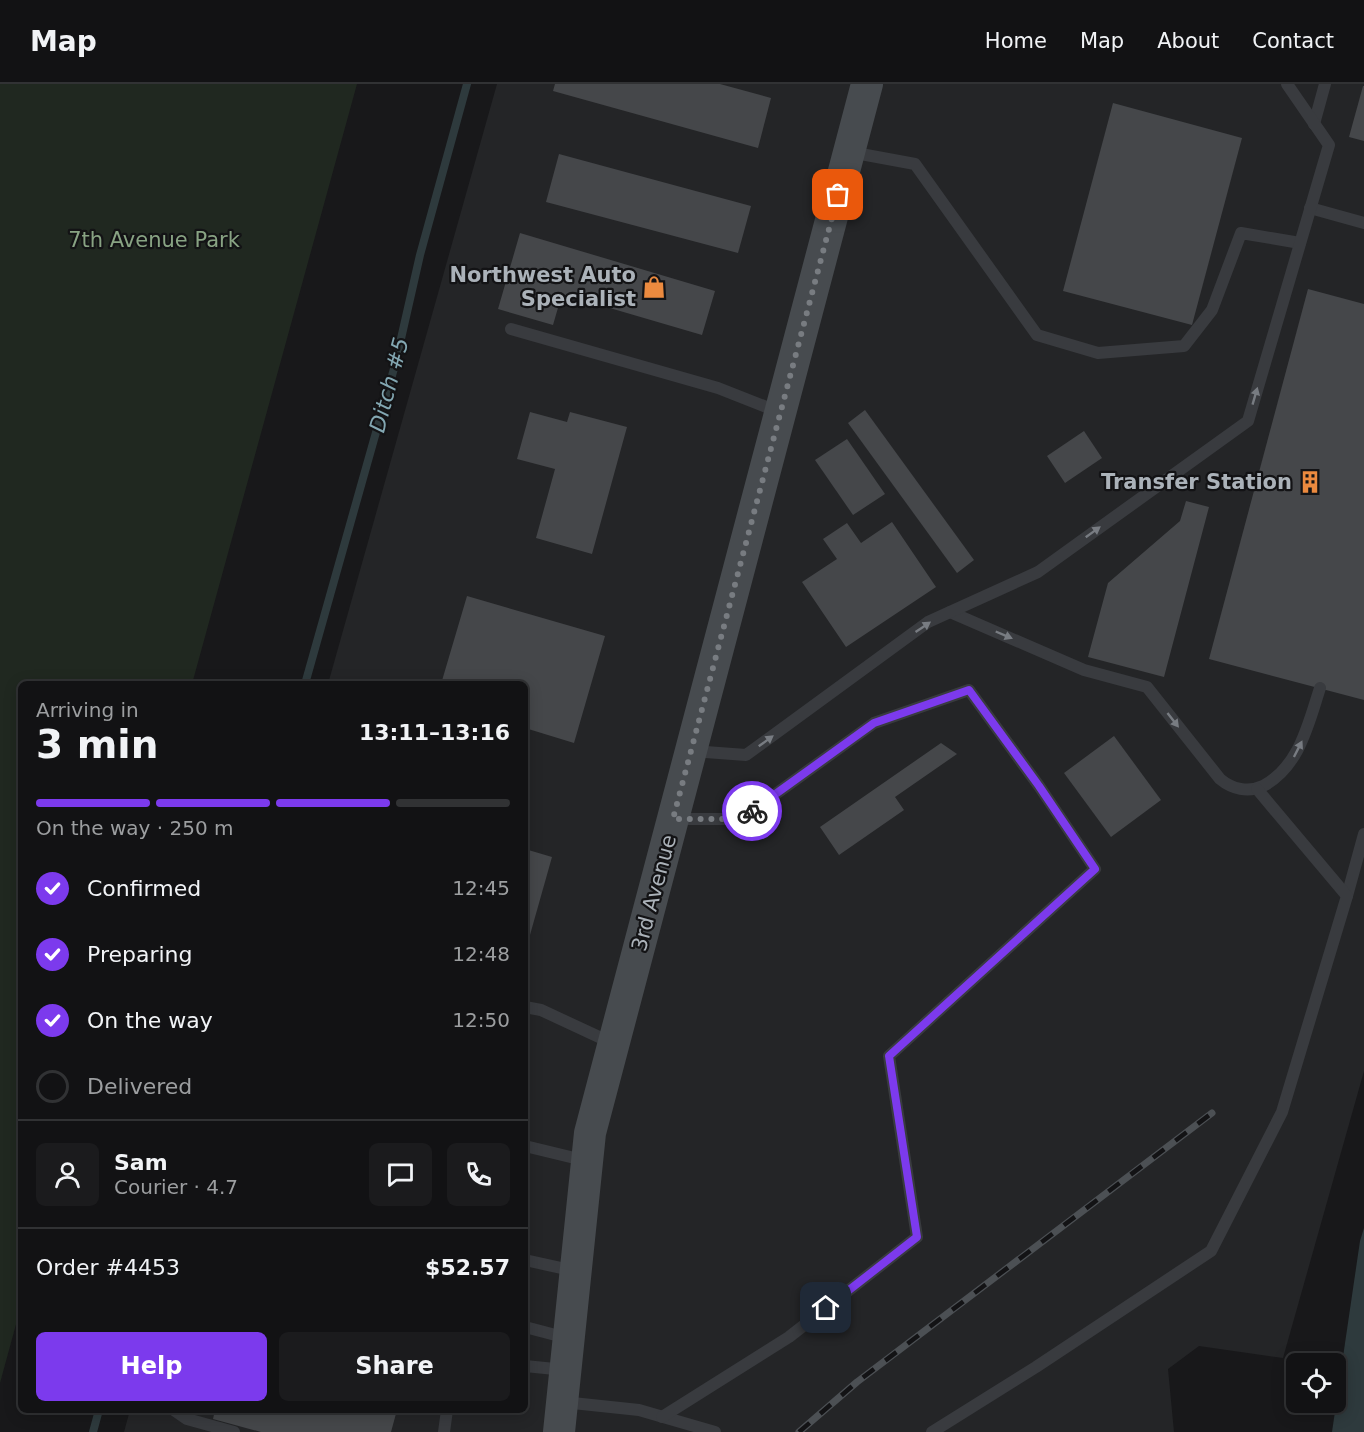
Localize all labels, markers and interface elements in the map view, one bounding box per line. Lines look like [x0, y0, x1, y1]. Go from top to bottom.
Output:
text: Map [30, 25, 97, 58]
text: Home [985, 29, 1047, 53]
text: Map [1080, 29, 1124, 53]
text: About [1157, 29, 1219, 53]
text: Contact [1252, 29, 1334, 53]
pin [812, 169, 863, 220]
icon: bag [821, 178, 854, 211]
park label: 7th Avenue Park [68, 228, 241, 252]
place label: Northwest Auto Specialist [449, 263, 636, 311]
shop icon: Northwest Auto Specialist [641, 274, 667, 300]
water label: Ditch #5 [364, 335, 414, 435]
one-way arrow [1251, 387, 1260, 405]
building icon: Transfer Station [1297, 469, 1323, 495]
place label: Transfer Station [1101, 470, 1292, 494]
one-way arrow [1084, 526, 1100, 538]
one-way arrow [915, 621, 931, 633]
one-way arrow [995, 630, 1013, 640]
text: Arriving in [36, 698, 139, 722]
one-way arrow [1167, 712, 1180, 728]
text: 13:11–13:16 [359, 720, 510, 745]
text: 3 min [36, 722, 158, 767]
one-way arrow [758, 736, 773, 748]
one-way arrow [1293, 741, 1303, 758]
courier [722, 781, 782, 841]
icon: bike [736, 795, 769, 828]
text: On the way · 250 m [36, 816, 234, 840]
street label: 3rd Avenue [627, 832, 681, 954]
icon: check [36, 872, 69, 905]
text: Confirmed [87, 876, 201, 901]
text: 12:45 [452, 876, 510, 900]
icon: check [36, 938, 69, 971]
text: Preparing [87, 942, 193, 967]
text: 12:48 [452, 942, 510, 966]
icon: check [36, 1004, 69, 1037]
text: On the way [87, 1008, 213, 1033]
text: 12:50 [452, 1008, 510, 1032]
text: Delivered [87, 1074, 192, 1099]
button: person [36, 1143, 99, 1206]
button: chat [369, 1143, 432, 1206]
button: phone [447, 1143, 510, 1206]
text: Sam [114, 1150, 168, 1175]
text: Courier · 4.7 [114, 1175, 238, 1199]
text: Order #4453 [36, 1255, 180, 1280]
text: $52.57 [425, 1255, 510, 1280]
pin [800, 1282, 851, 1333]
icon: home [809, 1291, 842, 1324]
button: Help [36, 1332, 267, 1401]
button: Share [279, 1332, 510, 1401]
map controls [1286, 1353, 1346, 1413]
button: locate [1286, 1353, 1346, 1413]

